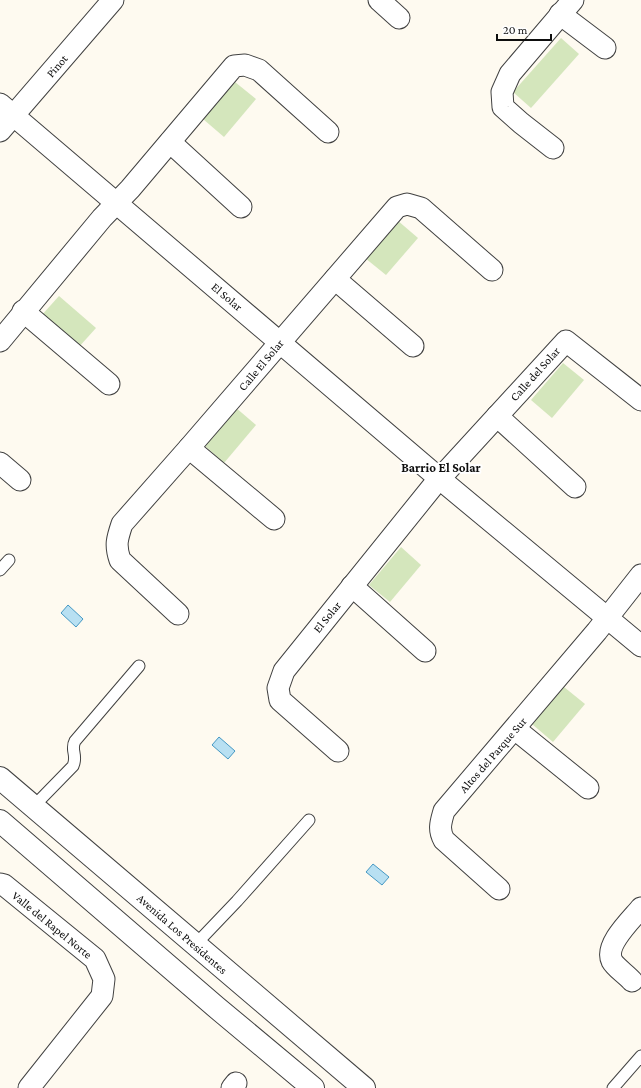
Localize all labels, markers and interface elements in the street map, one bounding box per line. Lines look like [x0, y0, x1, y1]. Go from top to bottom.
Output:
scale bar [497, 16, 551, 42]
text: 20 m [503, 23, 528, 37]
street label: Pinot [43, 51, 71, 80]
street label: El Solar [209, 280, 246, 315]
street label: Calle El Solar [235, 336, 287, 394]
street label: Calle del Solar [507, 344, 563, 404]
district label: Barrio El Solar [401, 460, 482, 475]
street label: El Solar [310, 598, 344, 636]
street label: Altos del Parque Sur [456, 714, 530, 796]
street label: Valle del Rapel Norte [9, 888, 95, 962]
street label: Avenida Los Presidentes [134, 891, 230, 977]

